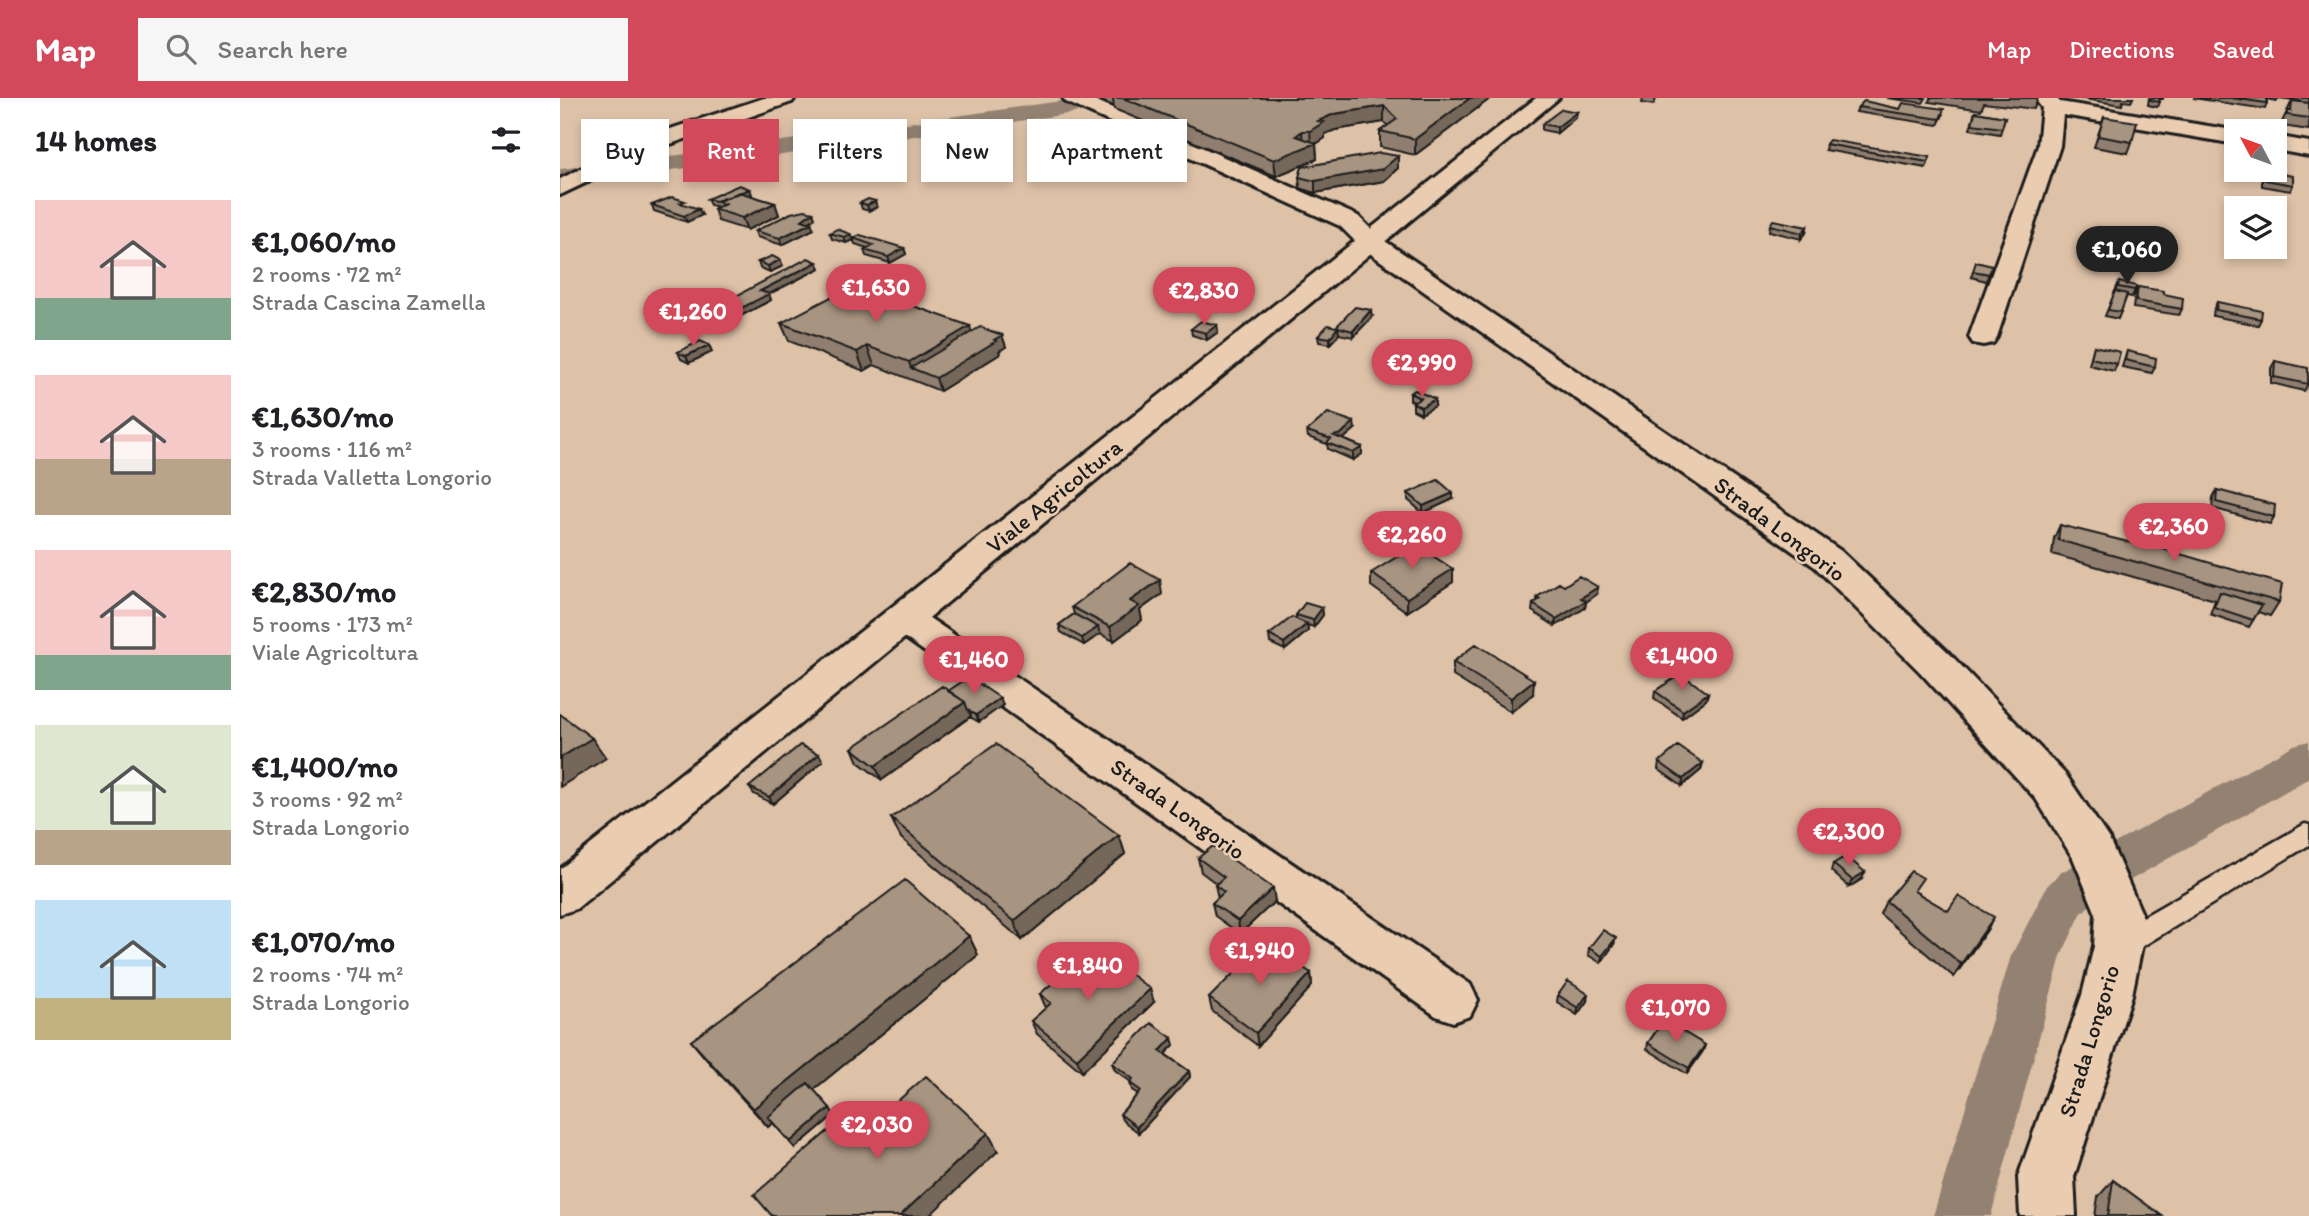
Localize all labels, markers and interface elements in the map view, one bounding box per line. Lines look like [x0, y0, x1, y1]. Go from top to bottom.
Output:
search box [138, 18, 628, 81]
text: Map [35, 30, 96, 69]
icon: search [162, 30, 200, 68]
text: Search here [218, 33, 348, 65]
text: Map [1987, 35, 2031, 64]
text: Directions [2069, 35, 2175, 64]
text: Saved [2213, 35, 2274, 64]
chip: Buy [581, 119, 669, 182]
chip: Rent [683, 119, 779, 182]
chip: Filters [793, 119, 907, 182]
chip: New [921, 119, 1013, 182]
chip: Apartment [1027, 119, 1187, 182]
north arrow [2224, 119, 2287, 182]
map controls [2224, 119, 2287, 259]
icon: filters [487, 121, 525, 159]
text: 14 homes [35, 122, 157, 159]
button: layers [2224, 196, 2287, 259]
text: €1,060/mo [252, 223, 396, 260]
pin: €1,060 [2070, 226, 2184, 286]
icon: home [91, 228, 175, 312]
text: €1,060 [2092, 235, 2162, 263]
text: 2 rooms · 72 m² [252, 260, 402, 288]
pin: €1,630 [819, 264, 933, 324]
pin: €2,830 [1147, 268, 1261, 327]
text: €1,630 [842, 273, 910, 301]
text: €2,830 [1169, 276, 1239, 304]
text: Strada Cascina Zamella [252, 288, 486, 316]
pin: €1,260 [636, 288, 750, 348]
text: €1,260 [659, 297, 727, 325]
pin: €2,990 [1365, 340, 1479, 399]
text: €2,990 [1388, 348, 1456, 376]
text: €1,630/mo [252, 398, 394, 435]
icon: home [91, 403, 175, 487]
street label: Viale Agricoltura [980, 433, 1128, 559]
text: 3 rooms · 116 m² [252, 435, 412, 463]
text: Strada Valletta Longorio [252, 463, 492, 491]
street label: Strada Longorio [1709, 470, 1851, 588]
pin: €2,360 [2117, 504, 2231, 563]
pin: €2,260 [1355, 512, 1469, 571]
text: €2,360 [2139, 512, 2209, 540]
text: €2,260 [1377, 520, 1447, 548]
text: €2,830/mo [252, 573, 396, 610]
icon: home [91, 578, 175, 662]
text: 5 rooms · 173 m² [252, 610, 413, 638]
pin: €1,400 [1625, 632, 1739, 692]
pin: €1,460 [917, 636, 1031, 696]
text: Viale Agricoltura [252, 638, 418, 666]
text: €1,400 [1646, 641, 1718, 669]
text: €1,460 [939, 645, 1009, 673]
text: €1,400/mo [252, 748, 398, 785]
street label: Strada Longorio [1105, 752, 1251, 866]
icon: home [91, 753, 175, 837]
text: 3 rooms · 92 m² [252, 785, 403, 813]
pin: €2,300 [1792, 808, 1906, 868]
text: Strada Longorio [252, 813, 410, 841]
text: €2,300 [1813, 817, 1885, 845]
text: €1,070/mo [252, 923, 395, 960]
icon: home [91, 928, 175, 1012]
pin: €1,940 [1203, 928, 1317, 987]
text: €1,940 [1225, 936, 1295, 964]
pin: €1,840 [1031, 942, 1145, 1002]
text: €1,840 [1053, 951, 1123, 979]
text: 2 rooms · 74 m² [252, 960, 404, 988]
street label: Strada Longorio [2053, 962, 2125, 1120]
pin: €1,070 [1619, 984, 1733, 1044]
text: Strada Longorio [252, 988, 410, 1016]
text: €1,070 [1642, 993, 1711, 1021]
pin: €2,030 [820, 1102, 934, 1161]
text: €2,030 [841, 1110, 913, 1138]

